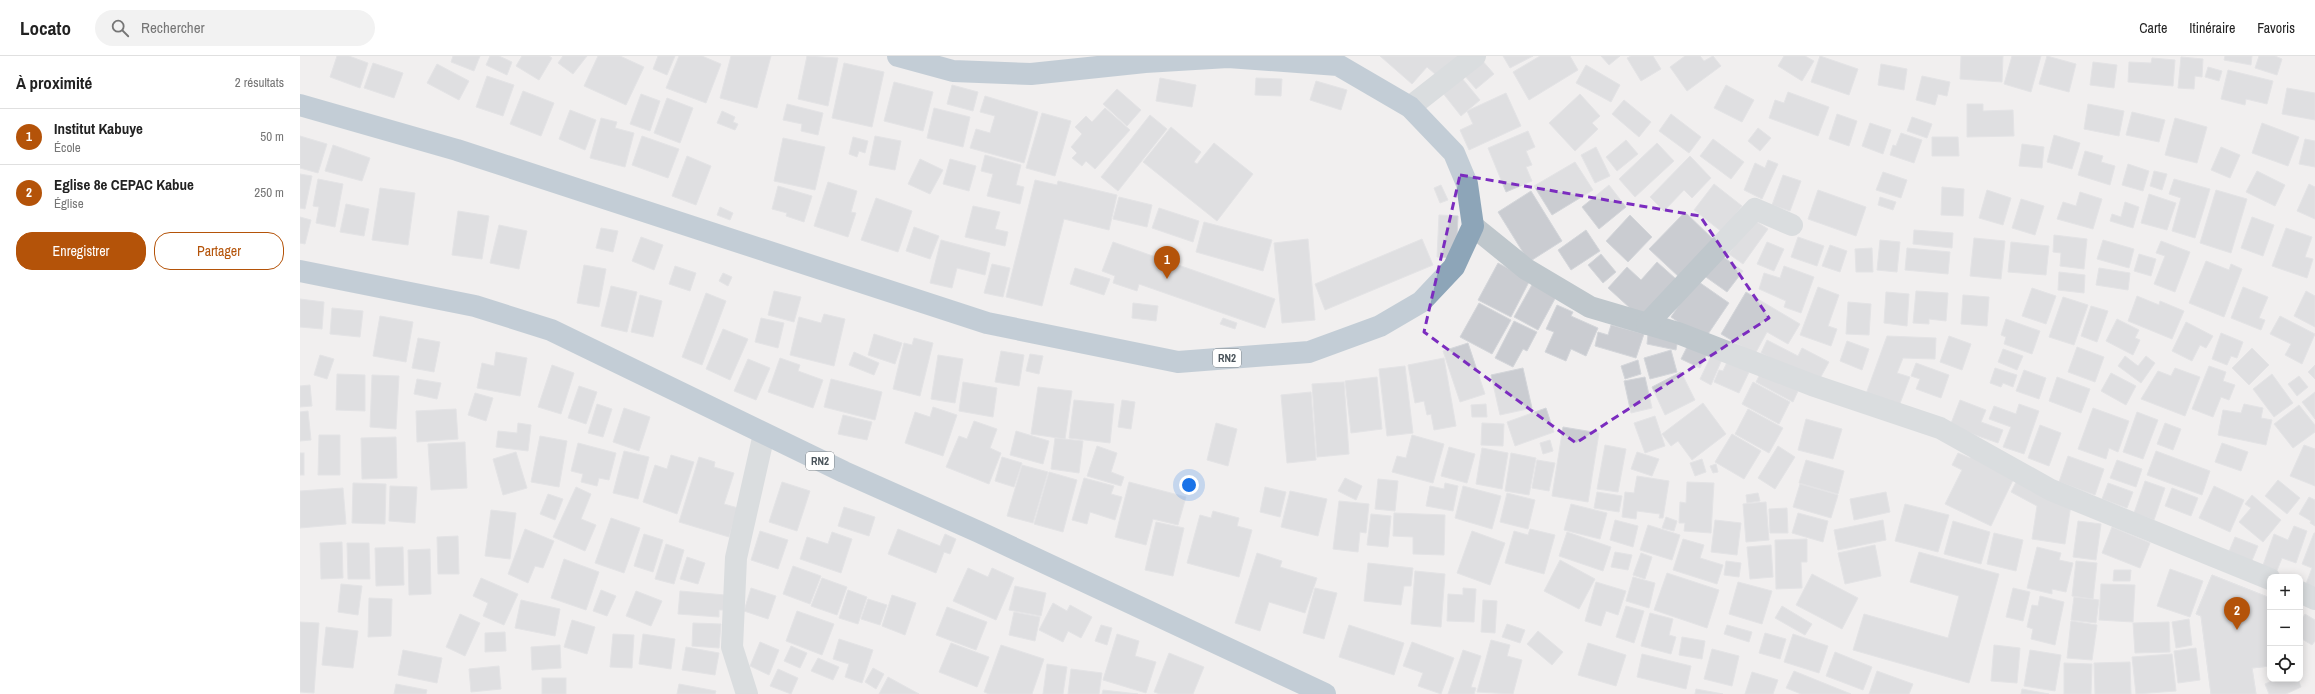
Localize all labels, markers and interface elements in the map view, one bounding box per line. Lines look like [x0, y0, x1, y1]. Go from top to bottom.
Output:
search box [95, 10, 375, 46]
text: Locato [20, 15, 71, 41]
icon: search [109, 17, 131, 39]
text: Rechercher [141, 17, 205, 38]
text: Carte [2139, 19, 2167, 37]
text: Itinéraire [2189, 19, 2235, 37]
text: Favoris [2257, 19, 2295, 37]
text: À proximité [16, 71, 92, 94]
text: 2 résultats [235, 74, 284, 91]
text: Institut Kabuye [54, 118, 143, 139]
text: 1 [26, 128, 32, 145]
text: 50 m [260, 128, 284, 145]
text: École [54, 139, 81, 156]
text: Eglise 8e CEPAC Kabue [54, 174, 194, 195]
text: 2 [26, 184, 32, 201]
text: 250 m [254, 184, 284, 201]
text: Église [54, 195, 84, 212]
button: Enregistrer [16, 232, 146, 270]
button: Partager [154, 232, 284, 270]
pin: 1 [1154, 246, 1180, 279]
road number: RN2 [1213, 349, 1241, 367]
road number: RN2 [806, 452, 834, 470]
your location [1179, 475, 1199, 495]
map controls [2267, 574, 2303, 682]
button: + [2267, 574, 2303, 610]
pin: 2 [2224, 597, 2250, 630]
button: − [2267, 610, 2303, 646]
button: locate [2267, 646, 2303, 682]

